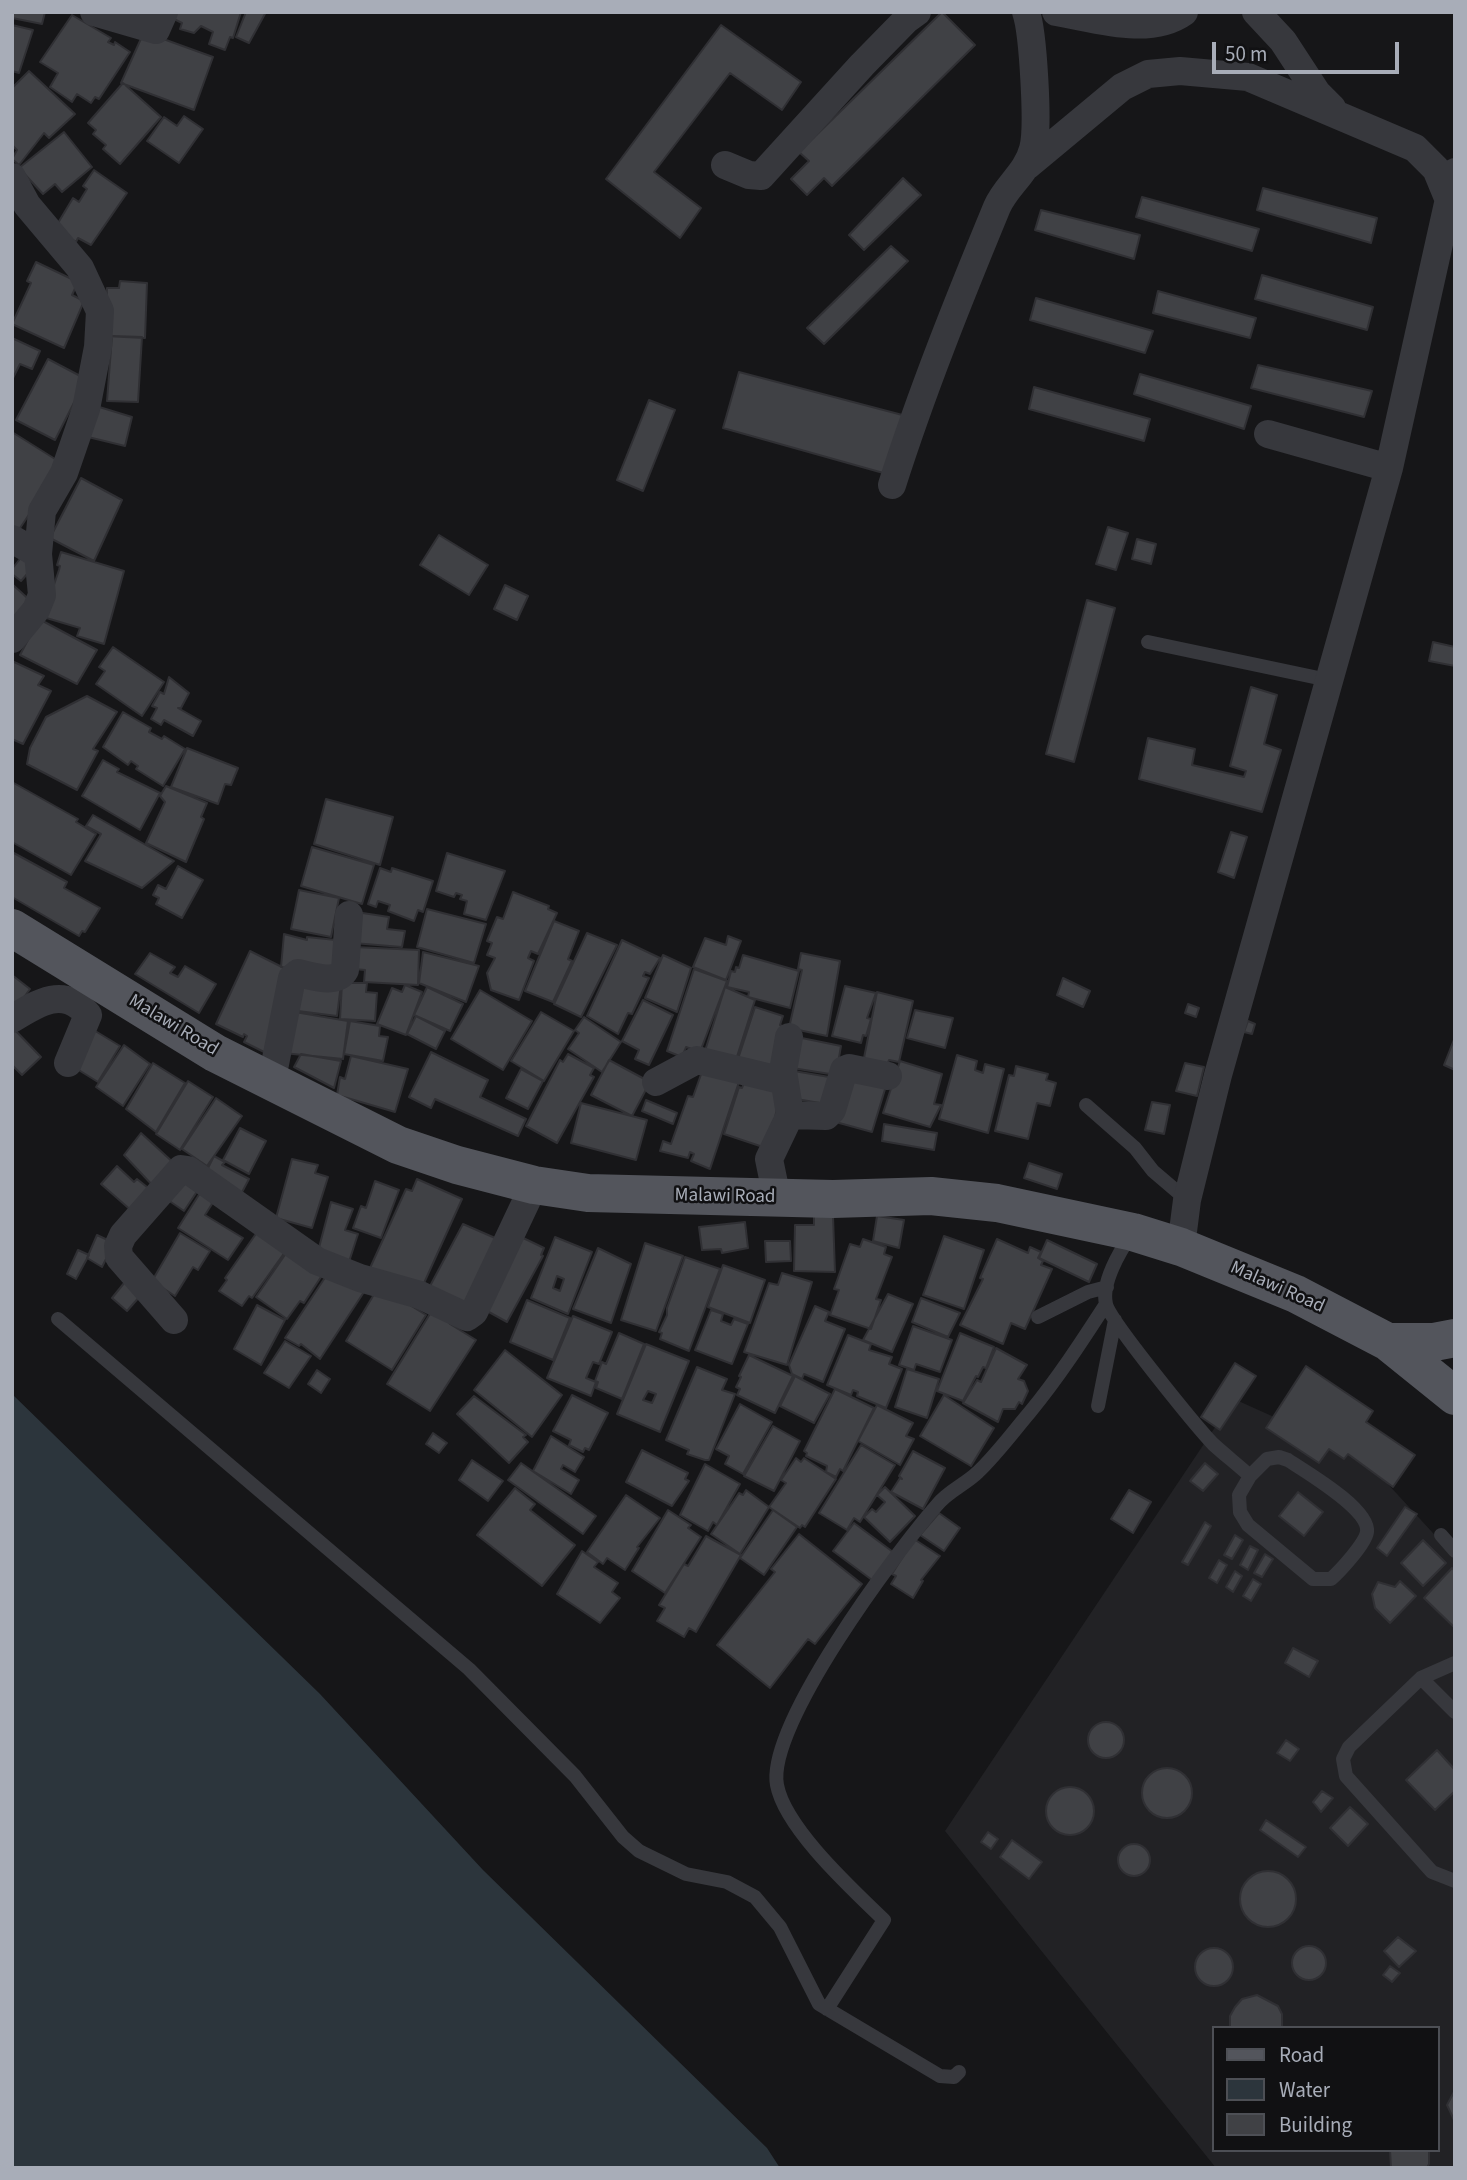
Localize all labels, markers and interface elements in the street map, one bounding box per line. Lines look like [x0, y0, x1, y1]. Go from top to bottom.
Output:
scale bar [1215, 28, 1402, 72]
text: 50 m [1225, 39, 1267, 69]
street label: Malawi Road [124, 990, 222, 1062]
street label: Malawi Road [674, 1185, 776, 1209]
street label: Malawi Road [1226, 1257, 1328, 1319]
legend [1212, 2026, 1439, 2152]
text: Road [1279, 2040, 1324, 2070]
text: Water [1279, 2075, 1330, 2105]
text: Building [1279, 2110, 1352, 2140]

